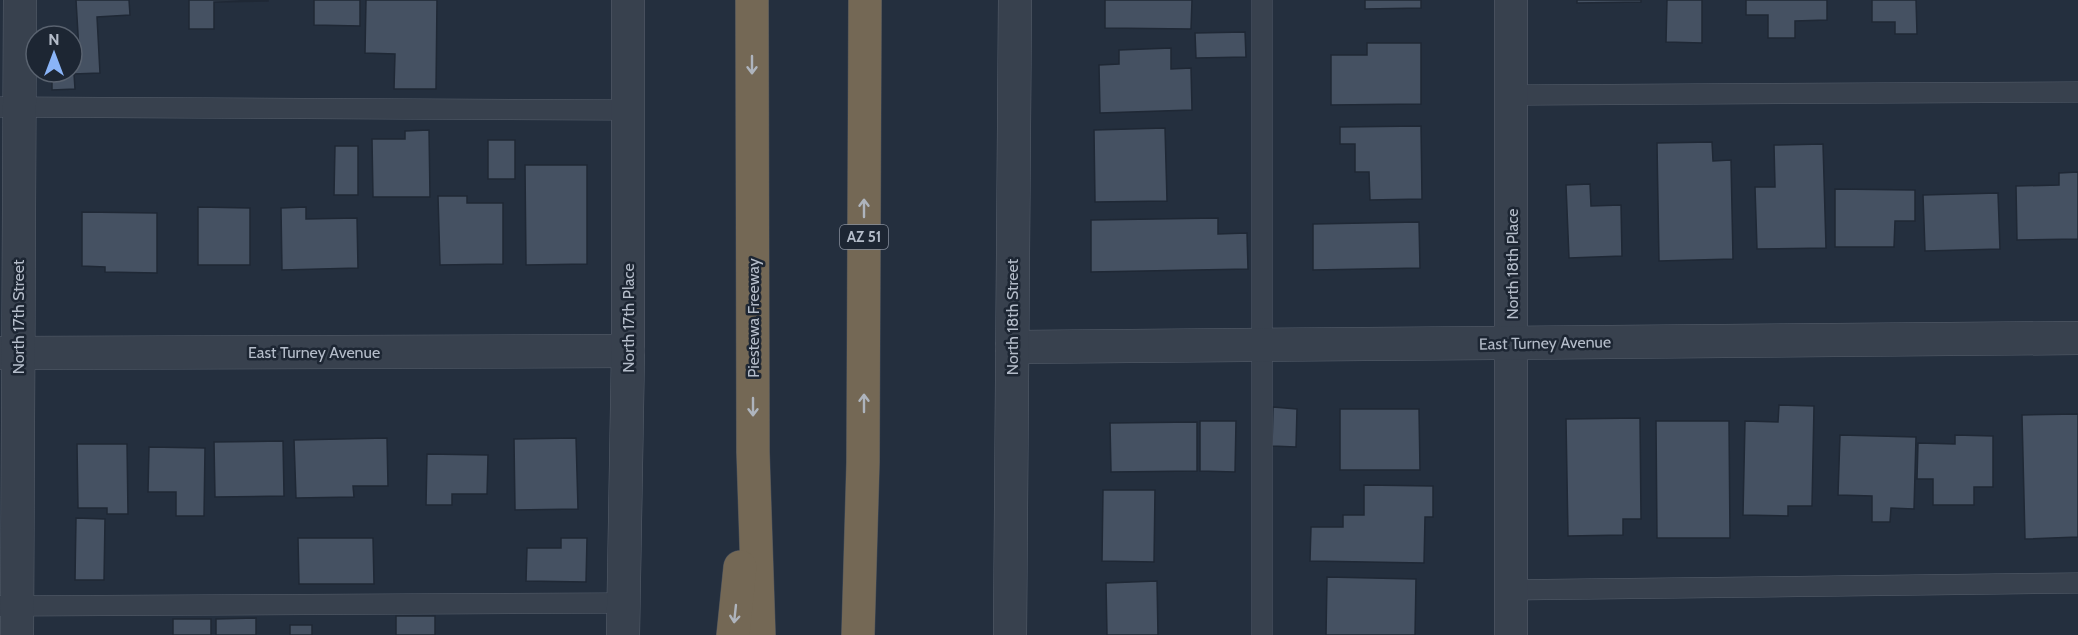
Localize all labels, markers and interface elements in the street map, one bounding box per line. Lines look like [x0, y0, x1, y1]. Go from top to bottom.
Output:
north arrow [24, 24, 84, 84]
text: N [48, 30, 60, 49]
one-way arrow [746, 55, 758, 75]
one-way arrow [858, 199, 870, 219]
street label: North 18th Place [1503, 208, 1522, 320]
road number: AZ 51 [840, 225, 888, 249]
street label: Piestewa Freeway [744, 258, 763, 378]
street label: North 18th Street [1003, 258, 1022, 375]
street label: North 17th Street [9, 259, 28, 374]
street label: North 17th Place [619, 263, 638, 373]
street label: East Turney Avenue [1479, 332, 1611, 354]
street label: East Turney Avenue [248, 343, 380, 362]
one-way arrow [858, 394, 870, 414]
one-way arrow [747, 397, 759, 417]
one-way arrow [729, 604, 740, 624]

